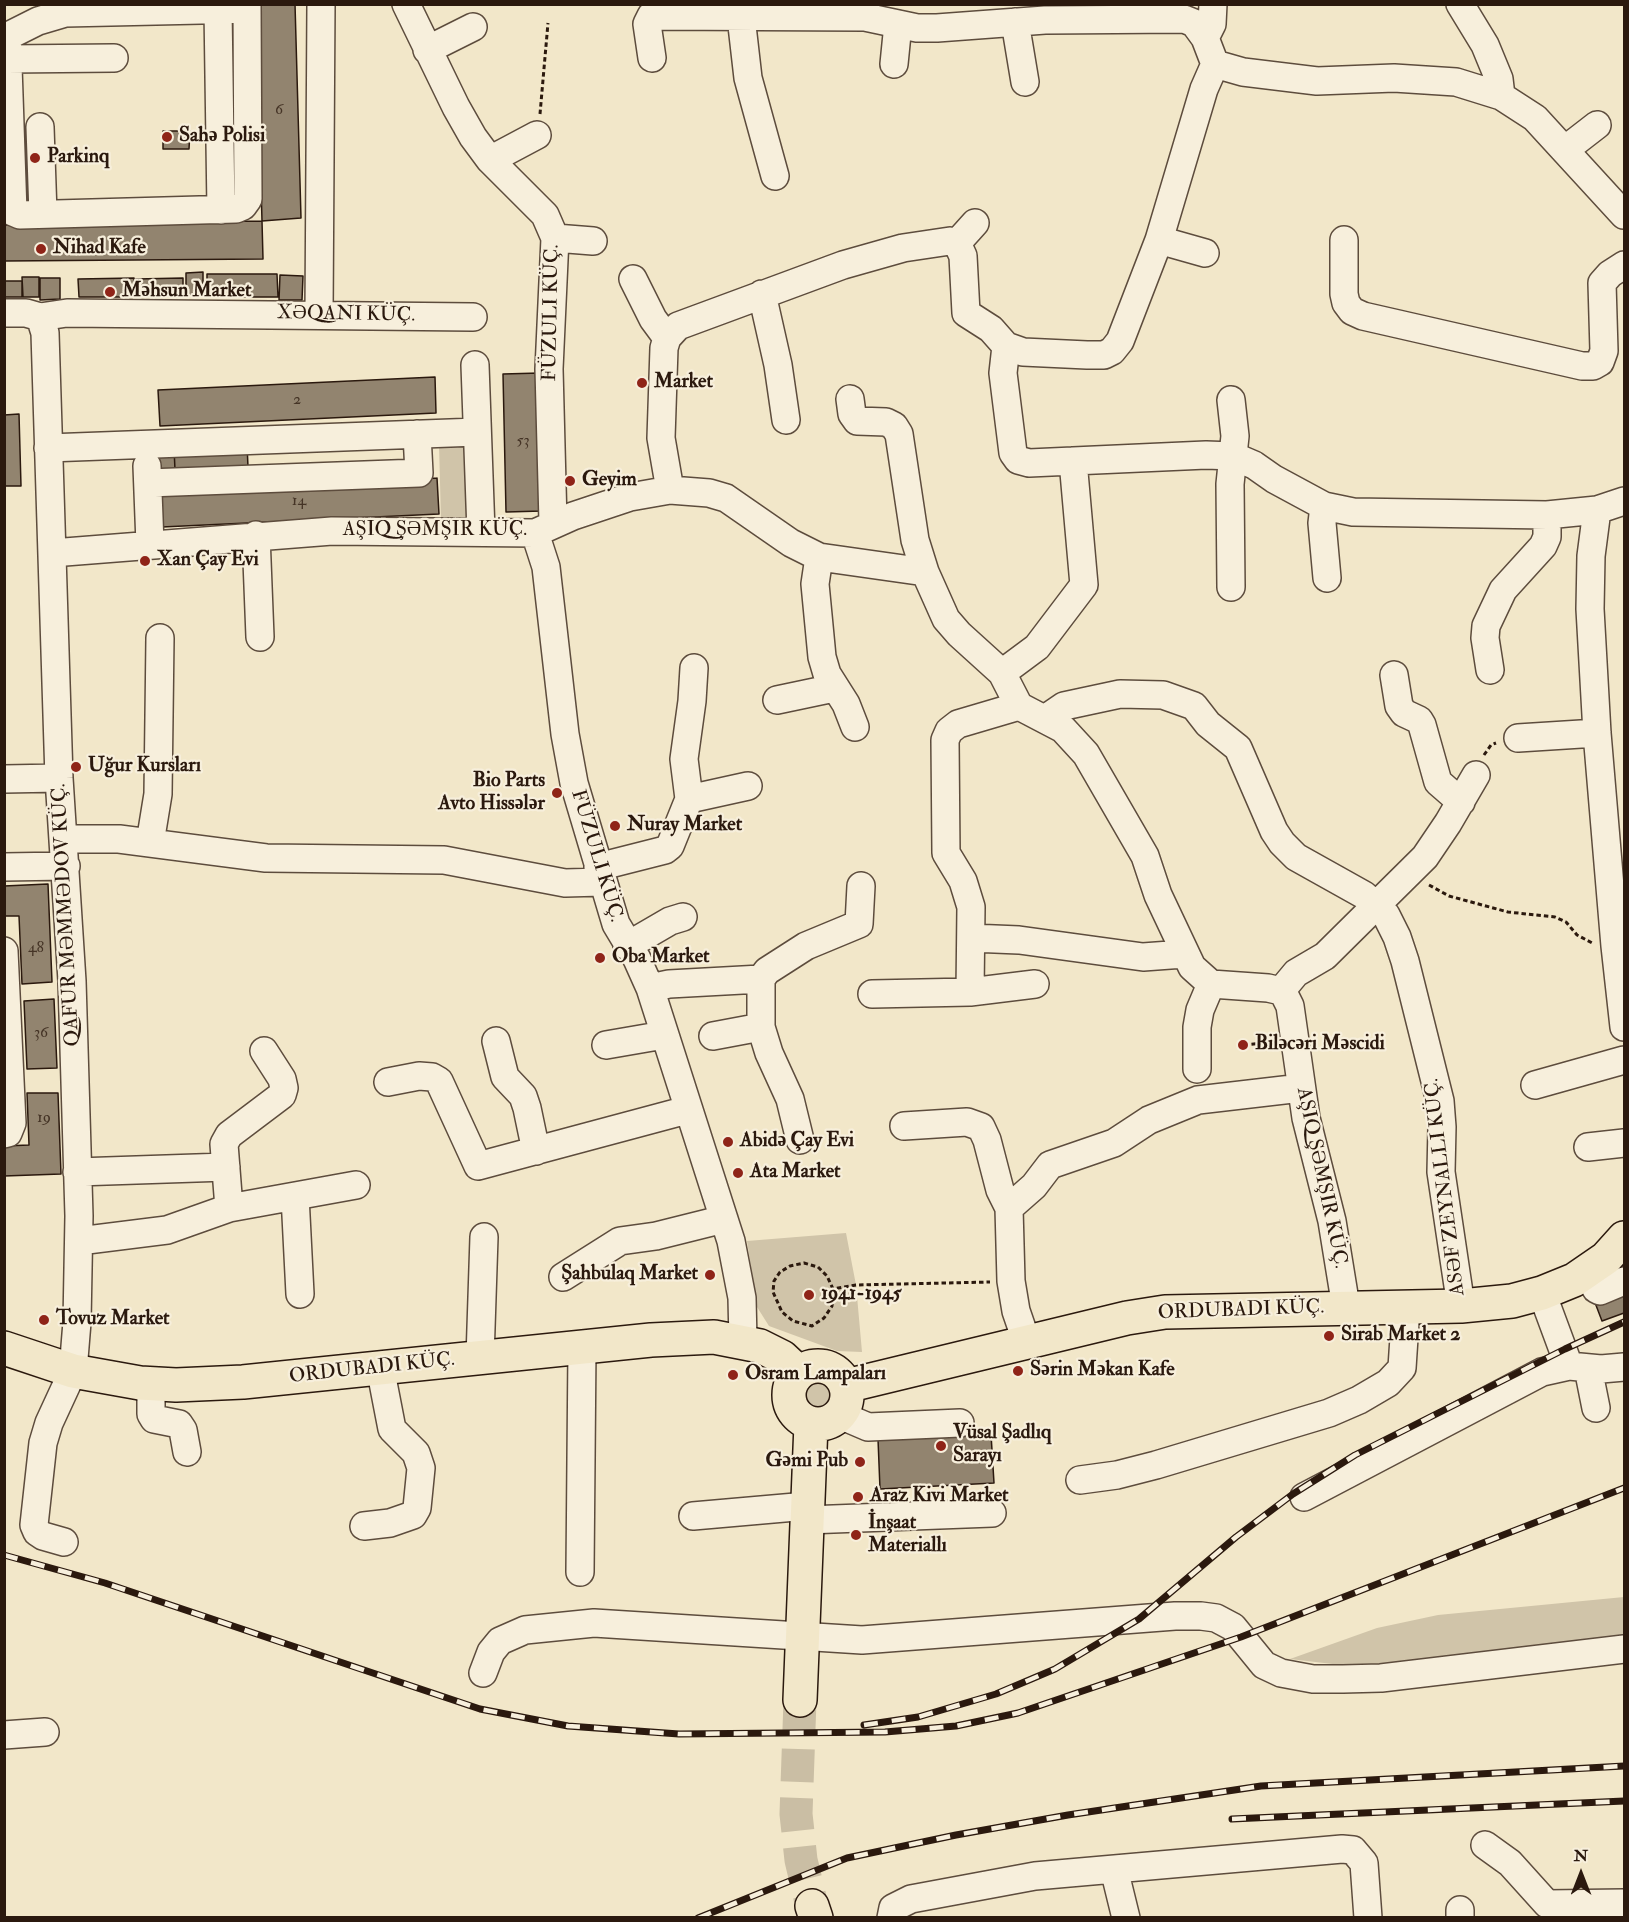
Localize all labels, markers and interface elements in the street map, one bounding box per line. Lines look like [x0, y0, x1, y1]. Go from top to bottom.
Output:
house number: 6 [275, 101, 283, 121]
place label: Sahə Polisi [179, 125, 265, 149]
marker: Sahə Polisi [160, 130, 174, 144]
place label: Parkinq [47, 146, 109, 170]
marker: Parkinq [28, 151, 42, 165]
place label: Nihad Kafe [53, 237, 146, 261]
marker: Nihad Kafe [34, 242, 48, 256]
street label: FÜZULI KÜÇ. [539, 244, 565, 382]
place label: Məhsun Market [122, 280, 251, 304]
marker: Məhsun Market [103, 285, 117, 299]
street label: XƏQANI KÜÇ. [277, 302, 415, 328]
place label: Market [654, 371, 713, 395]
marker: Market [635, 376, 649, 390]
house number: 2 [293, 391, 301, 411]
house number: 53 [516, 432, 530, 452]
place label: Geyim [582, 469, 637, 493]
marker: Geyim [563, 474, 577, 488]
house number: 14 [292, 492, 306, 512]
street label: AŞIQ ŞƏMŞIR KÜÇ. [343, 519, 527, 543]
place label: Xan Çay Evi [157, 549, 259, 573]
marker: Xan Çay Evi [138, 554, 152, 568]
place label: Uğur Kursları [88, 755, 201, 779]
marker: Uğur Kursları [69, 760, 83, 774]
place label: Bio Parts Avto Hissələr [438, 770, 545, 817]
street label: QAFUR MƏMMƏDOV KÜÇ. [48, 783, 86, 1047]
marker: Bio Parts Avto Hissələr [550, 786, 564, 800]
street label: FÜZULI KÜÇ. [565, 787, 627, 925]
place label: Nuray Market [627, 814, 742, 838]
marker: Nuray Market [608, 819, 622, 833]
house number: 48 [28, 939, 44, 959]
place label: Oba Market [612, 946, 709, 970]
marker: Oba Market [593, 951, 607, 965]
house number: 36 [34, 1024, 48, 1044]
place label: Biləcəri Məscidi [1255, 1033, 1385, 1057]
marker: Biləcəri Məscidi [1236, 1038, 1250, 1052]
street label: ASƏF ZEYNALLI KÜÇ. [1421, 1077, 1471, 1297]
street label: AŞIQ ŞƏMŞIR KÜÇ. [1290, 1085, 1352, 1271]
house number: 19 [37, 1109, 51, 1129]
place label: Abidə Çay Evi [740, 1130, 854, 1154]
marker: Abidə Çay Evi [721, 1135, 735, 1149]
place label: Ata Market [750, 1161, 841, 1185]
marker: Ata Market [731, 1166, 745, 1180]
place label: Şahbulaq Market [561, 1263, 698, 1287]
marker: Şahbulaq Market [703, 1268, 717, 1282]
place label: 1941-1945 [821, 1283, 902, 1307]
marker: 1941-1945 [802, 1288, 816, 1302]
street label: ORDUBADI KÜÇ. [1157, 1296, 1325, 1326]
place label: Tovuz Market [56, 1308, 170, 1332]
marker: Tovuz Market [37, 1313, 51, 1327]
place label: Sirab Market 2 [1341, 1324, 1460, 1348]
marker: Sirab Market 2 [1322, 1329, 1336, 1343]
street label: ORDUBADI KÜÇ. [288, 1348, 456, 1390]
place label: Sərin Məkan Kafe [1030, 1359, 1175, 1383]
place label: Osram Lampaları [745, 1363, 886, 1387]
marker: Sərin Məkan Kafe [1011, 1364, 1025, 1378]
marker: Osram Lampaları [726, 1368, 740, 1382]
place label: Vüsal Şadlıq Sarayı [953, 1422, 1051, 1469]
marker: Vüsal Şadlıq Sarayı [934, 1439, 948, 1453]
place label: Gəmi Pub [765, 1450, 848, 1474]
marker: Gəmi Pub [853, 1455, 867, 1469]
place label: Araz Kivi Market [870, 1485, 1009, 1509]
marker: Araz Kivi Market [851, 1490, 865, 1504]
place label: İnşaat Materiallı [868, 1512, 947, 1559]
marker: İnşaat Materiallı [849, 1528, 863, 1542]
north arrow [1551, 1844, 1611, 1904]
text: N [1574, 1846, 1588, 1866]

